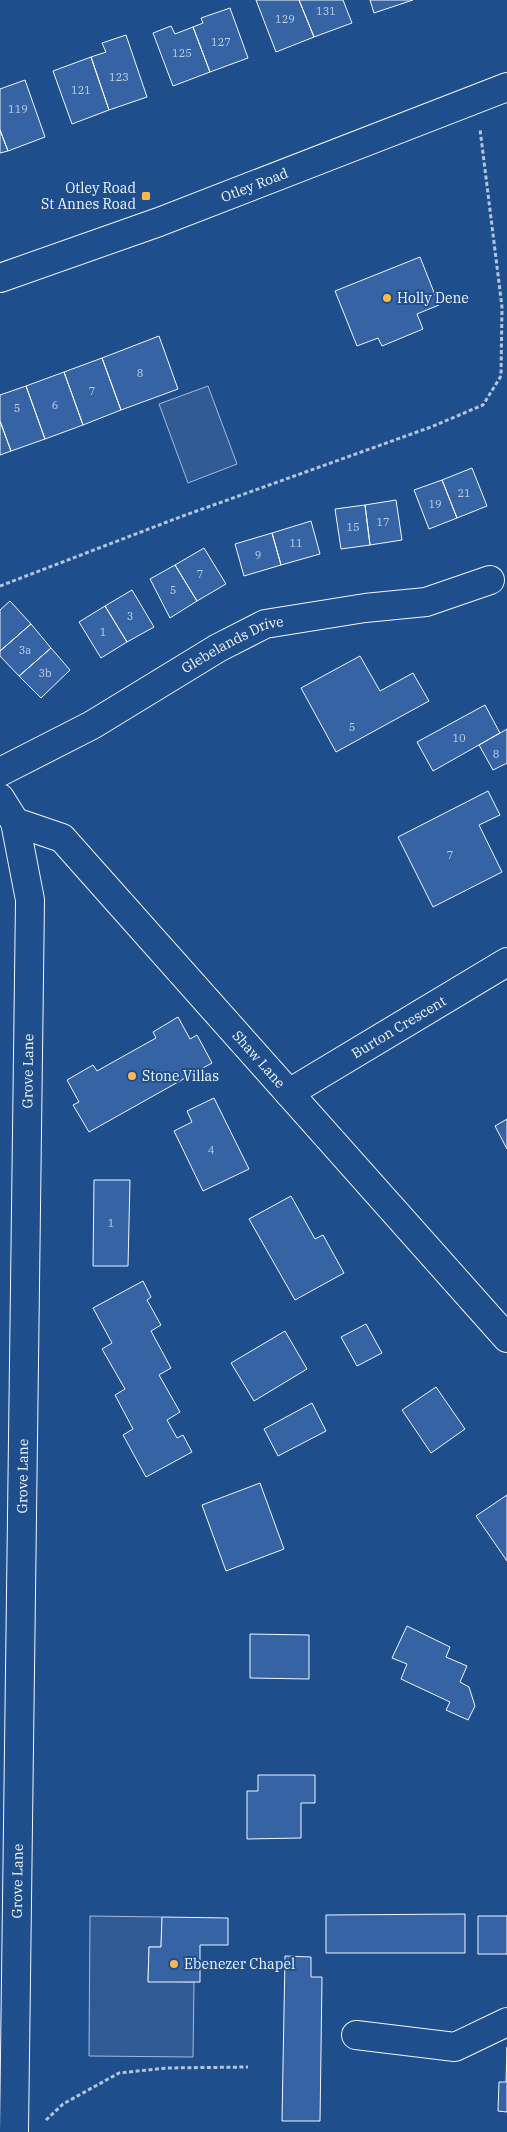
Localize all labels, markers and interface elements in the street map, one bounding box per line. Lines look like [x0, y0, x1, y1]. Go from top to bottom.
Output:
house number: 131 [316, 4, 336, 18]
house number: 129 [275, 12, 295, 26]
house number: 127 [211, 35, 231, 49]
house number: 125 [172, 46, 192, 60]
house number: 123 [109, 70, 129, 84]
house number: 121 [71, 83, 91, 97]
house number: 119 [8, 102, 28, 116]
street label: Otley Road [218, 164, 291, 206]
place label: Otley Road St Annes Road [41, 179, 136, 213]
marker: Otley Road St Annes Road [140, 190, 152, 202]
place label: Holly Dene [397, 289, 469, 307]
marker: Holly Dene [381, 292, 393, 304]
house number: 8 [137, 366, 143, 380]
house number: 7 [89, 384, 95, 398]
house number: 6 [52, 398, 58, 412]
house number: 5 [14, 401, 20, 415]
house number: 21 [457, 486, 471, 500]
house number: 19 [428, 497, 442, 511]
house number: 17 [376, 515, 390, 529]
house number: 15 [346, 520, 360, 534]
house number: 11 [289, 536, 303, 550]
house number: 9 [255, 548, 261, 562]
house number: 7 [197, 567, 203, 581]
house number: 5 [170, 583, 176, 597]
house number: 3 [127, 609, 133, 623]
street label: Glebelands Drive [178, 612, 285, 677]
house number: 1 [100, 625, 106, 639]
house number: 3a [19, 643, 31, 657]
house number: 3b [38, 666, 52, 680]
house number: 5 [349, 720, 355, 734]
house number: 10 [452, 731, 466, 745]
house number: 8 [493, 747, 499, 761]
house number: 7 [447, 848, 453, 862]
street label: Burton Crescent [348, 992, 449, 1062]
street label: Shaw Lane [228, 1027, 289, 1092]
street label: Grove Lane [18, 1034, 37, 1109]
place label: Stone Villas [142, 1067, 219, 1085]
marker: Stone Villas [126, 1070, 138, 1082]
house number: 4 [208, 1143, 215, 1157]
house number: 1 [108, 1216, 114, 1230]
street label: Grove Lane [13, 1439, 32, 1513]
street label: Grove Lane [8, 1844, 27, 1918]
place label: Ebenezer Chapel [184, 1955, 295, 1973]
marker: Ebenezer Chapel [168, 1958, 180, 1970]

